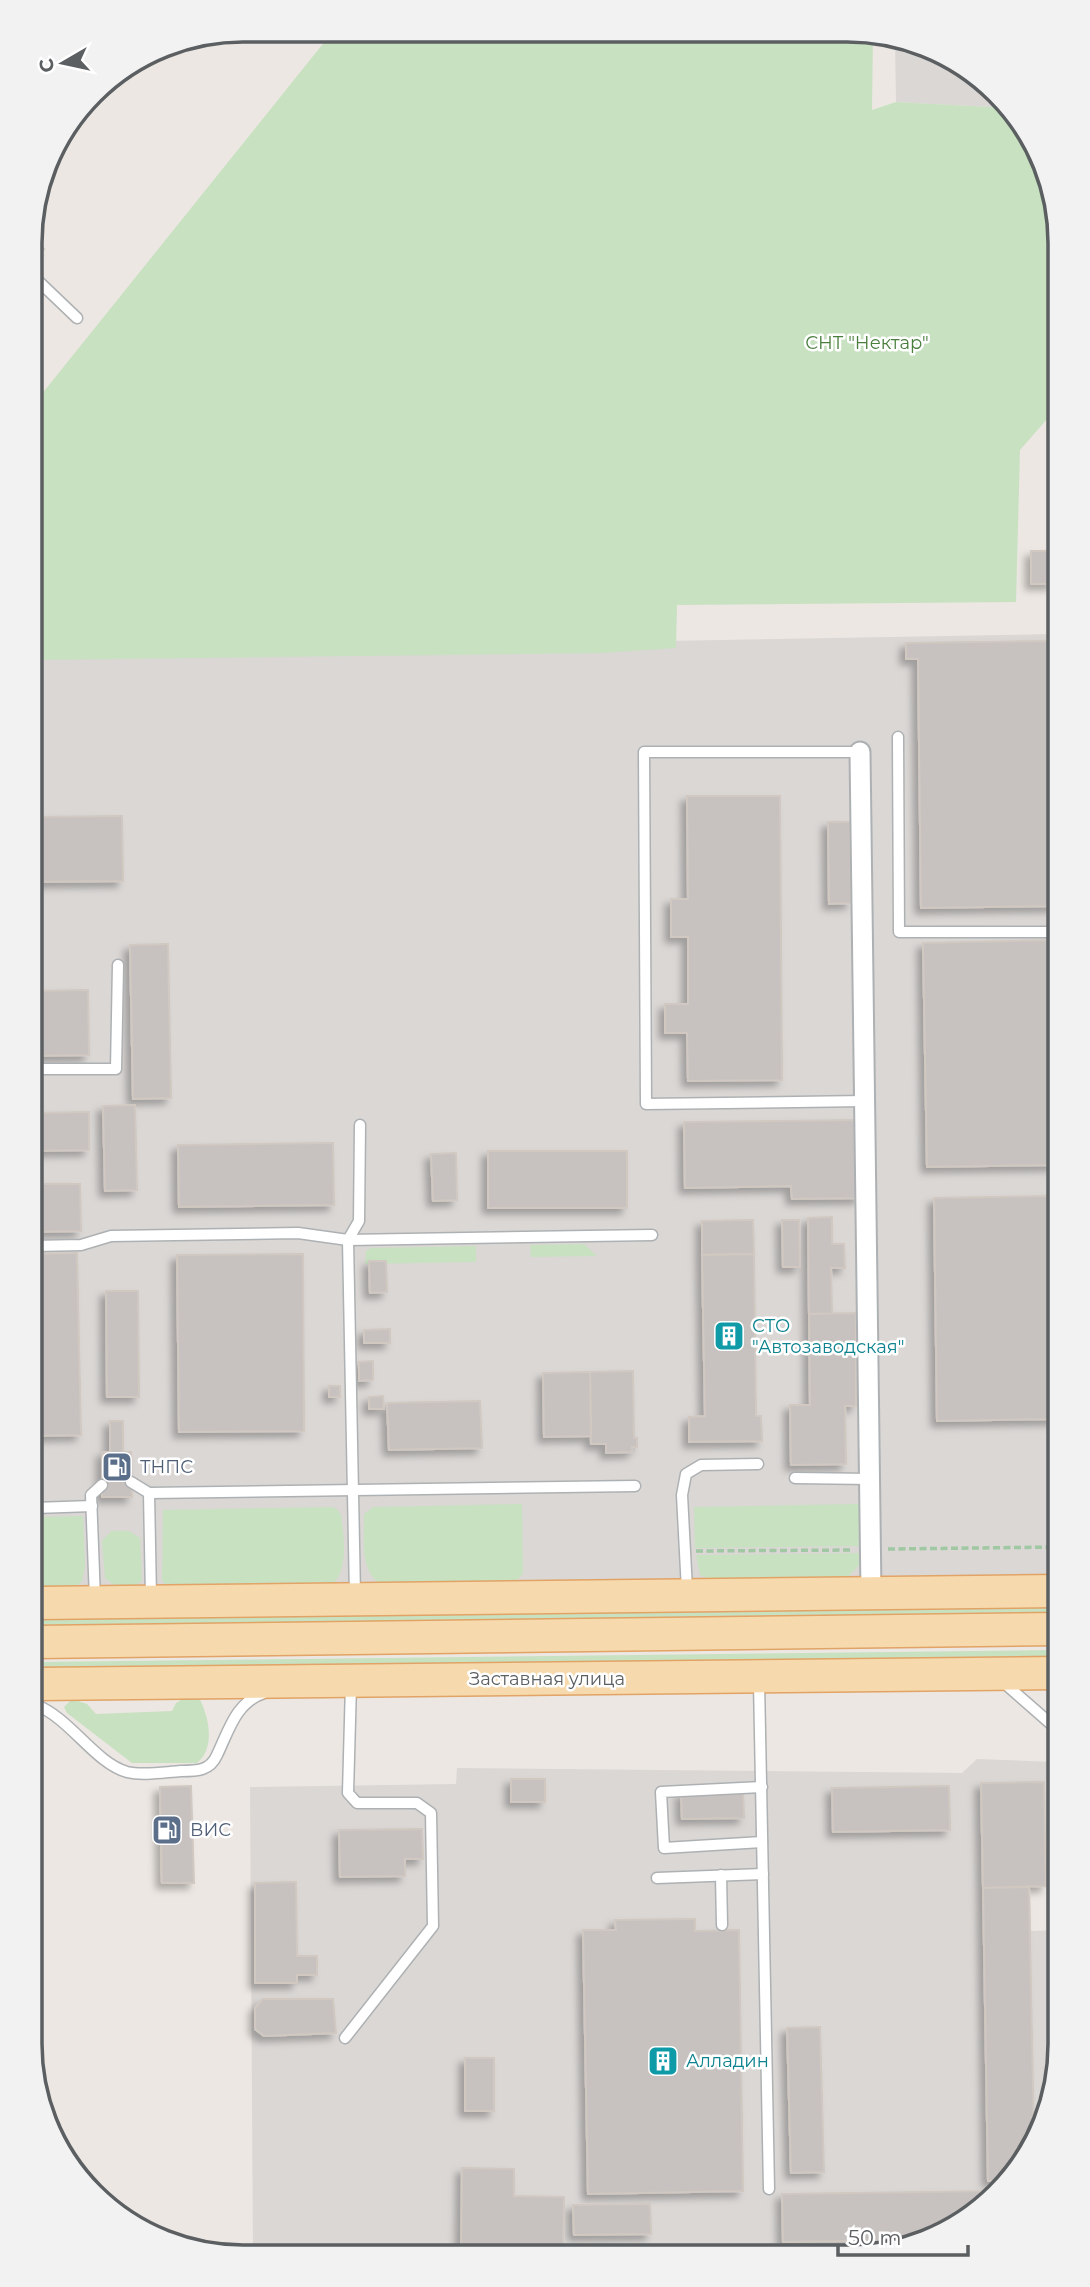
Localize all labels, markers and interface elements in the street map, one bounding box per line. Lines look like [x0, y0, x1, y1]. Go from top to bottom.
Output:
north arrow [28, 28, 98, 98]
text: С [34, 57, 59, 74]
park label: СНТ "Нектар" [805, 332, 929, 354]
place label: СТО "Автозаводская" [752, 1315, 905, 1358]
building icon: СТО "Автозаводская" [712, 1319, 746, 1353]
fuel station icon: ТНПС [100, 1450, 134, 1484]
place label: ТНПС [140, 1456, 193, 1478]
street label: Заставная улица [469, 1668, 625, 1690]
fuel station icon: ВИС [150, 1813, 184, 1847]
place label: ВИС [190, 1819, 231, 1841]
building icon: Алладин [646, 2044, 680, 2078]
place label: Алладин [686, 2050, 769, 2072]
scale bar [838, 2214, 968, 2258]
text: 50 m [848, 2225, 902, 2250]

